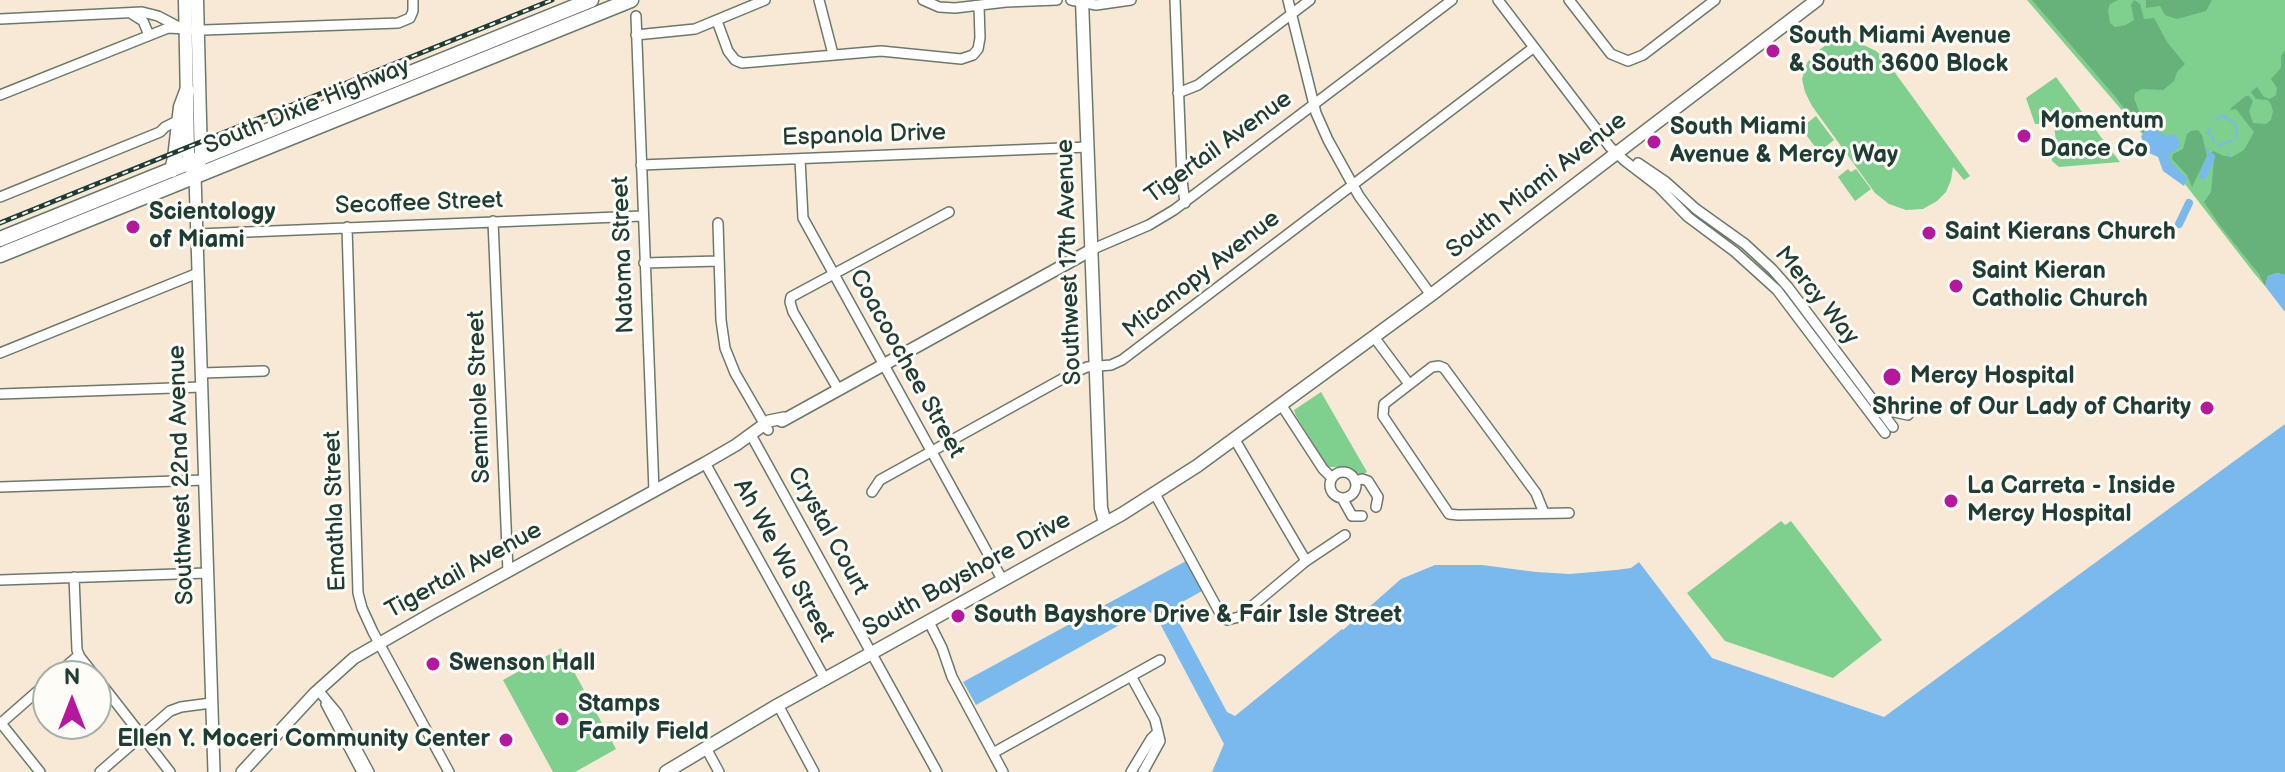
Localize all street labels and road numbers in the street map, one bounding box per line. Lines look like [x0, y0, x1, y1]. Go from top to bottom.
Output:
street label: South Dixie Highway [200, 53, 414, 161]
street label: Tigertail Avenue [1140, 85, 1298, 211]
street label: South Miami Avenue [1441, 107, 1633, 265]
street label: Espanola Drive [782, 119, 946, 153]
street label: Southwest 17th Avenue [1051, 138, 1089, 386]
street label: Natoma Street [607, 176, 641, 334]
street label: Secoffee Street [335, 187, 503, 221]
street label: Micanopy Avenue [1118, 205, 1286, 345]
street label: Mercy Way [1768, 241, 1864, 351]
street label: Coacoochee Street [842, 265, 970, 463]
street label: Seminole Street [463, 310, 497, 484]
street label: Southwest 22nd Avenue [163, 344, 201, 606]
street label: Emathla Street [319, 430, 353, 592]
street label: Crystal Court [780, 462, 874, 600]
street label: Ah We Wa Street [726, 474, 840, 648]
street label: South Bayshore Drive [858, 506, 1076, 644]
street label: Tigertail Avenue [381, 516, 547, 626]

